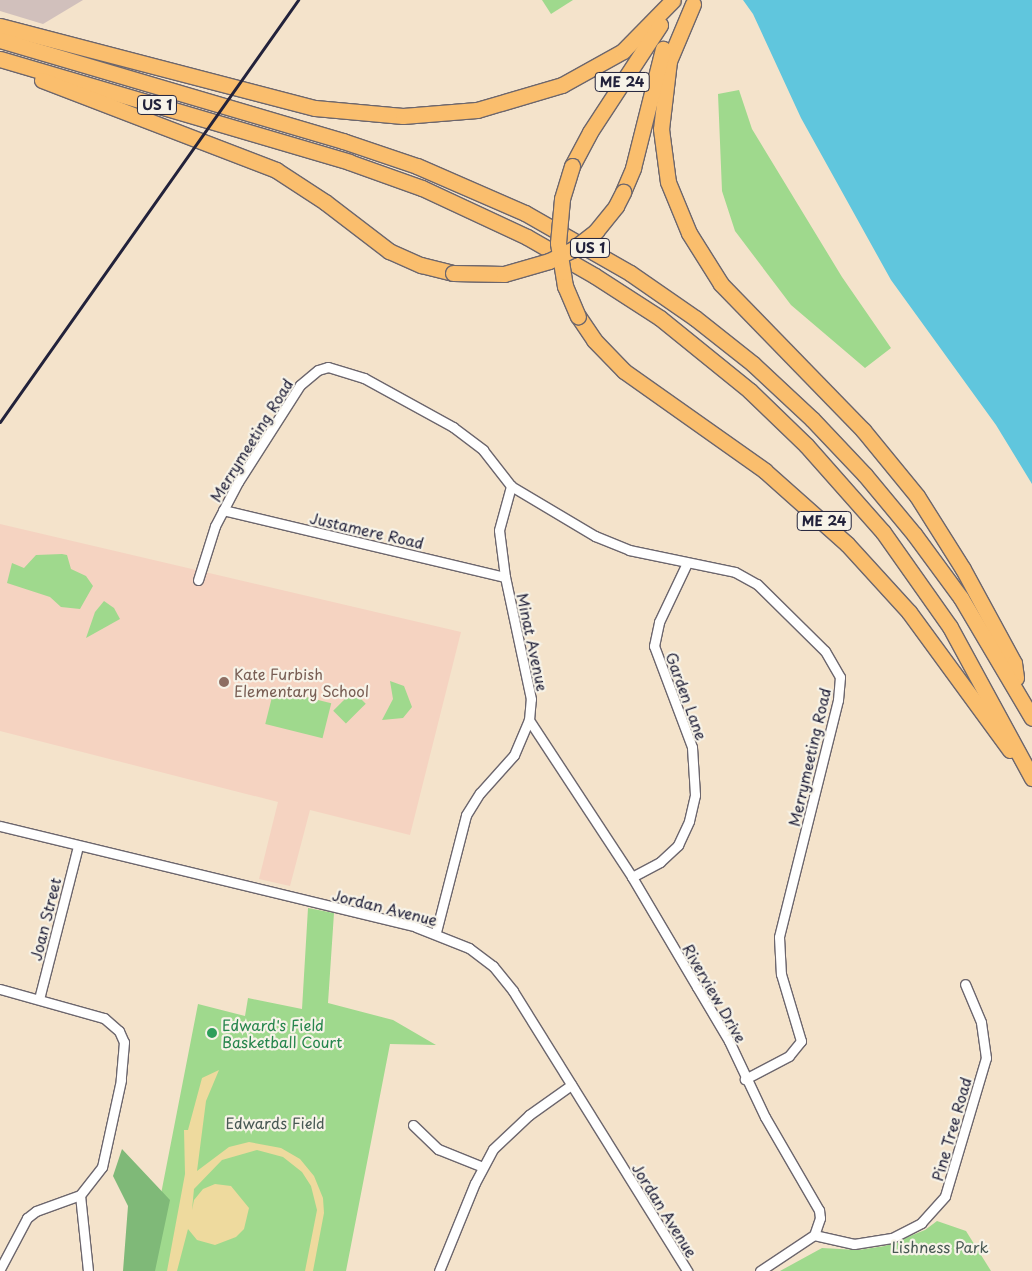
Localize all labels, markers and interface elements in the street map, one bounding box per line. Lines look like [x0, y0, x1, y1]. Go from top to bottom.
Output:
road number: ME 24 [593, 70, 651, 94]
road number: US 1 [136, 94, 178, 116]
road number: US 1 [569, 237, 611, 260]
street label: Merrymeeting Road [206, 375, 296, 505]
street label: Justamere Road [308, 508, 426, 552]
road number: ME 24 [795, 510, 853, 532]
street label: Minat Avenue [514, 592, 552, 692]
street label: Garden Lane [663, 649, 711, 743]
place label: Kate Furbish Elementary School [234, 664, 369, 699]
marker: Kate Furbish Elementary School [218, 676, 230, 688]
street label: Merrymeeting Road [784, 686, 834, 828]
street label: Joan Street [26, 876, 64, 962]
street label: Jordan Avenue [331, 885, 439, 929]
street label: Riverview Drive [679, 940, 751, 1046]
place label: Edward's Field Basketball Court [222, 1015, 343, 1050]
marker: Edward's Field Basketball Court [206, 1027, 218, 1039]
street label: Pine Tree Road [927, 1074, 975, 1184]
park label: Edwards Field [225, 1114, 325, 1132]
street label: Jordan Avenue [629, 1160, 701, 1260]
park label: Lishness Park [891, 1238, 989, 1256]

